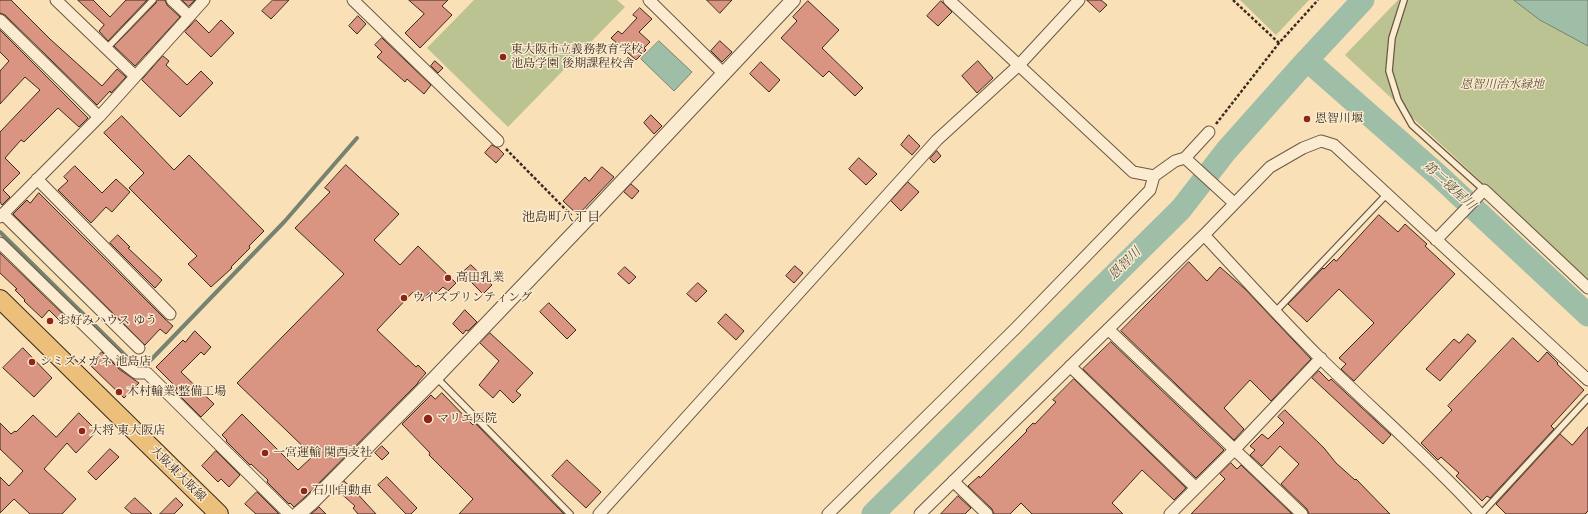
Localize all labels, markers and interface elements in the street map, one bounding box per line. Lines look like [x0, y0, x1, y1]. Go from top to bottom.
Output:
place label: 東大阪市立義務教育学校 池島学園 後期課程校舎 [511, 43, 643, 71]
marker: 東大阪市立義務教育学校 池島学園 後期課程校舎 [498, 52, 508, 62]
park label: 恩智川治水緑地 [1460, 78, 1544, 92]
place label: 恩智川堰 [1315, 112, 1363, 126]
marker: 恩智川堰 [1302, 114, 1312, 124]
water label: 第二寝屋川 [1420, 158, 1478, 214]
district label: 池島町八丁目 [522, 210, 600, 226]
water label: 恩智川 [1106, 245, 1144, 283]
place label: 高田乳業 [456, 271, 504, 285]
marker: 高田乳業 [443, 273, 453, 283]
place label: ウイズプリンティング [412, 291, 532, 305]
marker: ウイズプリンティング [399, 293, 409, 303]
place label: お好みハウス ゆう [58, 314, 157, 328]
marker: お好みハウス ゆう [45, 316, 55, 326]
place label: シミズメガネ 池島店 [40, 355, 151, 369]
marker: シミズメガネ 池島店 [27, 357, 37, 367]
place label: 木村輪業 整備工場 [127, 385, 226, 399]
marker: 木村輪業 整備工場 [114, 387, 124, 397]
place label: マリエ医院 [437, 412, 497, 426]
marker: マリエ医院 [422, 413, 434, 425]
place label: 大将 東大阪店 [90, 424, 165, 438]
marker: 大将 東大阪店 [77, 426, 87, 436]
street label: 大阪東大阪線 [147, 443, 209, 505]
place label: 一宮運輸 関西支社 [273, 446, 372, 460]
marker: 一宮運輸 関西支社 [260, 448, 270, 458]
place label: 石川自動車 [312, 484, 372, 498]
marker: 石川自動車 [299, 486, 309, 496]

